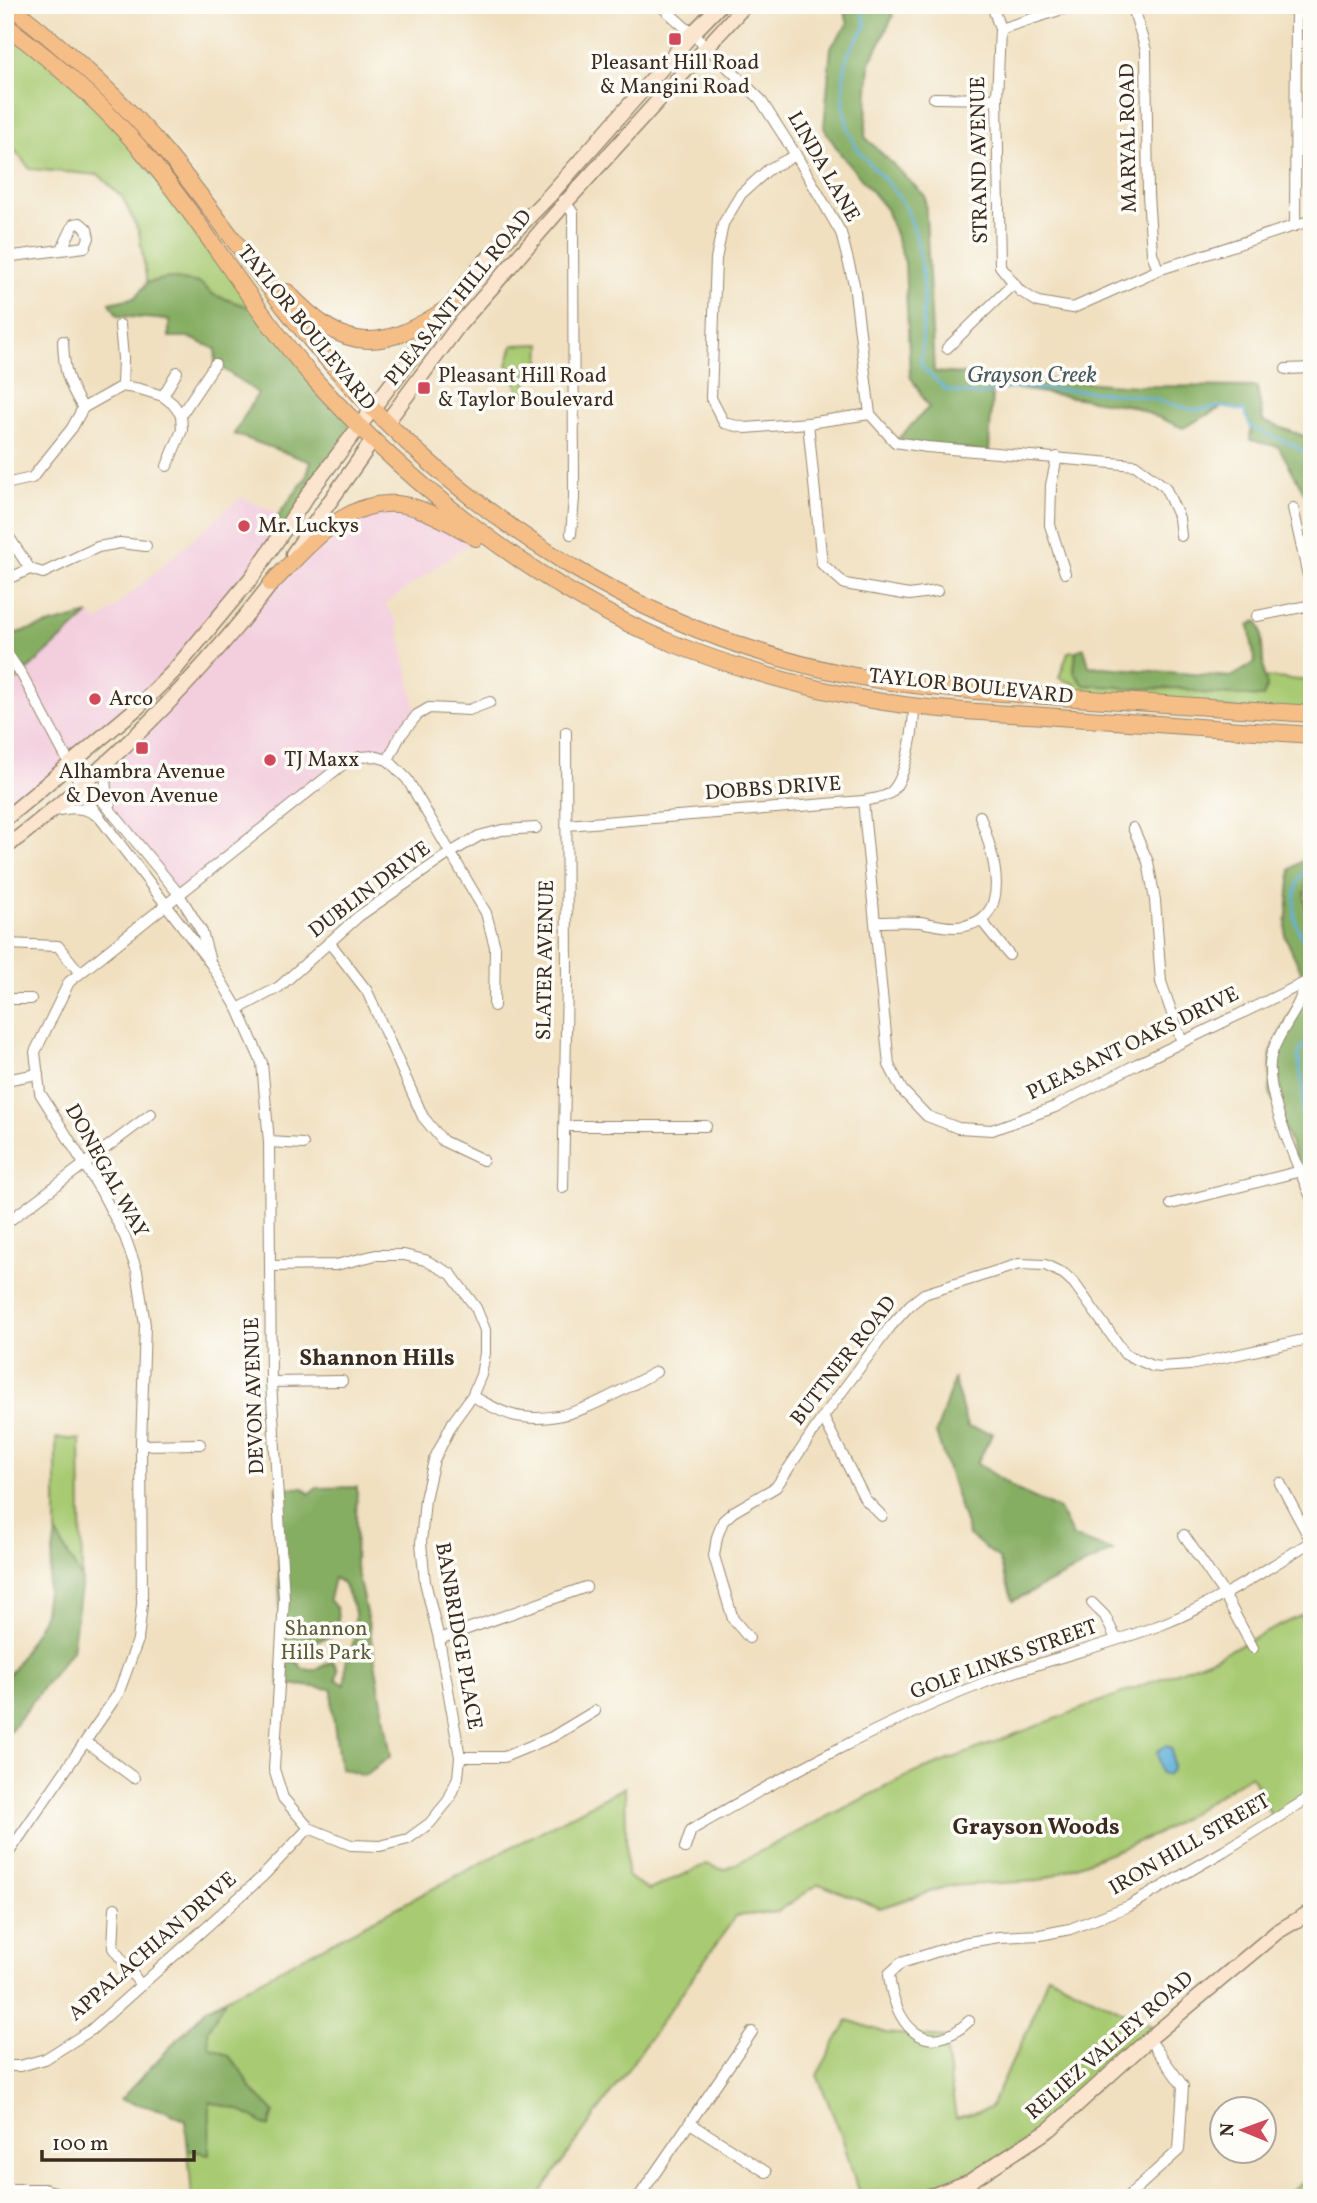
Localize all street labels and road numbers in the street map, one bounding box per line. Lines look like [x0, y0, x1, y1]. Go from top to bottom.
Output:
street label: MARYAL ROAD [1113, 63, 1145, 213]
street label: STRAND AVENUE [964, 76, 996, 244]
street label: LINDA LANE [780, 106, 866, 228]
street label: PLEASANT HILL ROAD [379, 204, 539, 392]
street label: TAYLOR BOULEVARD [230, 239, 382, 417]
street label: TAYLOR BOULEVARD [867, 662, 1075, 712]
street label: DOBBS DRIVE [704, 770, 842, 808]
street label: DUBLIN DRIVE [303, 835, 437, 945]
street label: SLATER AVENUE [530, 879, 562, 1041]
street label: PLEASANT OAKS DRIVE [1022, 980, 1244, 1108]
street label: DONEGAL WAY [57, 1099, 155, 1243]
street label: BUTTNER ROAD [784, 1290, 904, 1432]
street label: DEVON AVENUE [238, 1317, 272, 1475]
street label: BANBRIDGE PLACE [427, 1540, 489, 1732]
street label: GOLF LINKS STREET [906, 1613, 1102, 1707]
street label: IRON HILL STREET [1104, 1787, 1276, 1903]
street label: APPALACHIAN DRIVE [62, 1866, 244, 2028]
street label: RELIEZ VALLEY ROAD [1020, 1965, 1200, 2127]

